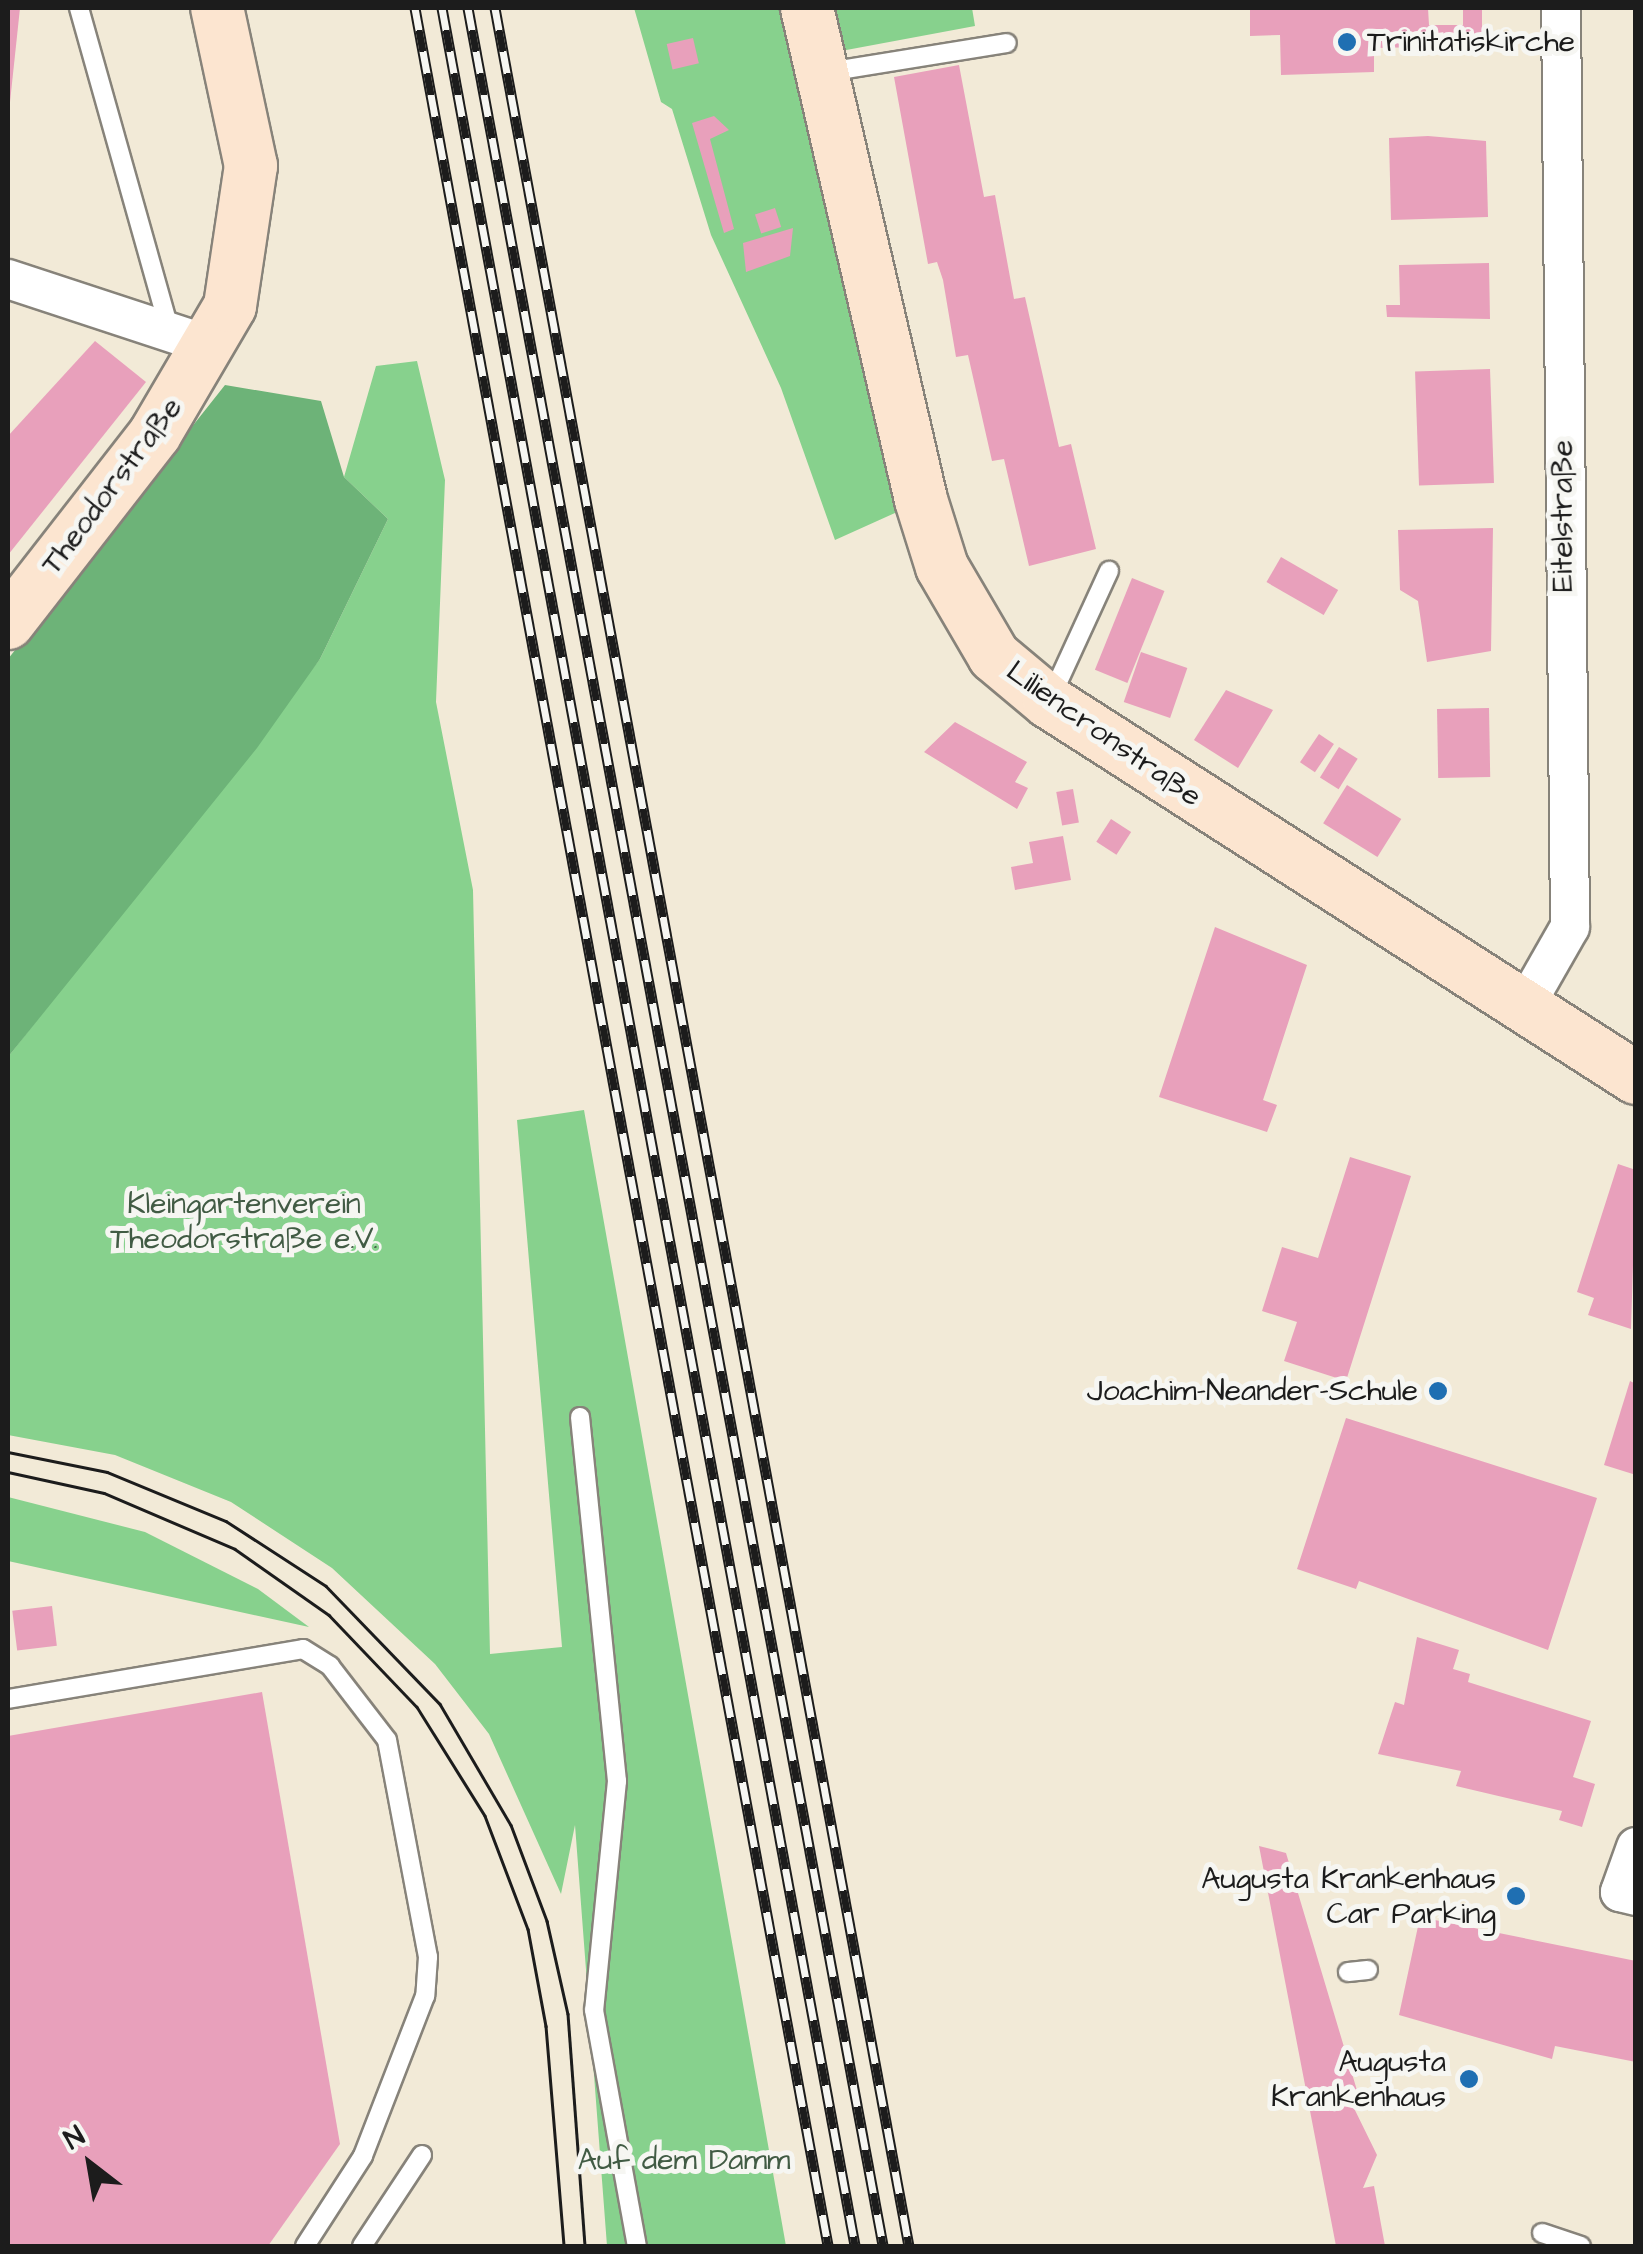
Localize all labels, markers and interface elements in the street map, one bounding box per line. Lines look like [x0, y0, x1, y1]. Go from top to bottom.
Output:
place label: Trinitatiskirche [1367, 24, 1575, 60]
marker: Trinitatiskirche [1336, 31, 1358, 53]
street label: Theodorstraße [34, 391, 190, 581]
street label: Eitelstraße [1545, 440, 1581, 592]
street label: Liliencronstraße [1000, 653, 1208, 815]
park label: Kleingartenverein Theodorstraße e.V. [110, 1186, 378, 1256]
place label: Joachim-Neander-Schule [1087, 1373, 1418, 1409]
marker: Joachim-Neander-Schule [1427, 1380, 1449, 1402]
place label: Augusta Krankenhaus Car Parking [1201, 1861, 1496, 1932]
marker: Augusta Krankenhaus Car Parking [1505, 1885, 1527, 1907]
place label: Augusta Krankenhaus [1271, 2044, 1446, 2114]
marker: Augusta Krankenhaus [1456, 2066, 1482, 2092]
north arrow [40, 2114, 140, 2214]
text: N [57, 2117, 92, 2159]
park label: Auf dem Damm [578, 2142, 790, 2178]

